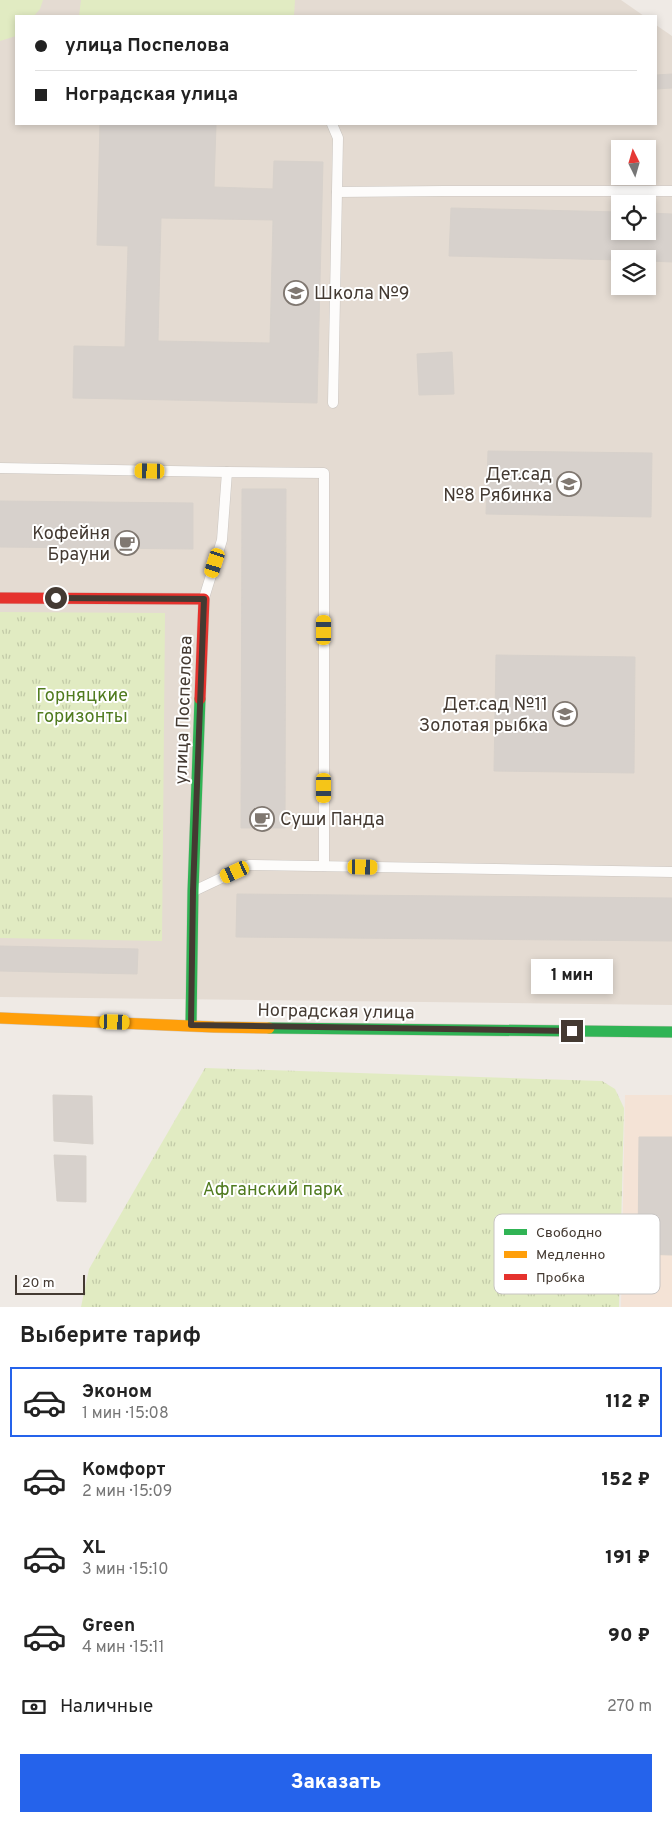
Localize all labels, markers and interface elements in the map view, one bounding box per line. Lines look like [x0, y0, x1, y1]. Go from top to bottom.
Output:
text: улица Поспелова [65, 34, 229, 58]
text: Ноградская улица [65, 83, 238, 107]
north arrow [611, 140, 656, 185]
map controls [611, 140, 656, 295]
button: locate [611, 195, 656, 240]
button: layers [611, 250, 656, 295]
school or university icon: Школа №9 [283, 280, 309, 306]
place label: Школа №9 [314, 283, 410, 306]
car [134, 463, 165, 479]
place label: Дет.сад №8 Рябинка [443, 464, 552, 508]
school or university icon: Дет.сад №8 Рябинка [556, 471, 582, 497]
place label: Кофейня Брауни [32, 523, 110, 567]
cafe icon: Кофейня Брауни [114, 530, 140, 556]
car [203, 546, 226, 580]
route start [45, 587, 67, 609]
car [316, 615, 331, 645]
street label: улица Поспелова [170, 635, 199, 785]
park label: Горняцкие горизонты [36, 685, 128, 729]
place label: Дет.сад №11 Золотая рыбка [419, 694, 548, 738]
school or university icon: Дет.сад №11 Золотая рыбка [552, 701, 578, 727]
car [316, 773, 331, 803]
cafe icon: Суши Панда [249, 806, 275, 832]
place label: Суши Панда [280, 809, 384, 832]
car [218, 859, 251, 885]
car [347, 859, 378, 875]
callout: 1 мин [531, 958, 613, 994]
text: 1 мин [551, 966, 593, 986]
street label: Ноградская улица [257, 1000, 415, 1025]
car [99, 1014, 130, 1030]
route end [561, 1020, 583, 1042]
park label: Афганский парк [203, 1179, 343, 1202]
legend [494, 1214, 660, 1294]
text: Свободно [536, 1225, 602, 1242]
text: Медленно [536, 1247, 605, 1264]
text: Пробка [536, 1270, 585, 1287]
scale bar [15, 1272, 85, 1295]
text: 20 m [22, 1275, 55, 1292]
text: Выберите тариф [20, 1323, 201, 1350]
icon: car [22, 1380, 67, 1425]
text: Эконом [82, 1380, 152, 1404]
text: 112 ₽ [605, 1390, 650, 1414]
text: 1 мин · 15:08 [82, 1404, 169, 1424]
icon: car [22, 1458, 67, 1503]
text: Комфорт [82, 1458, 165, 1482]
text: 152 ₽ [602, 1468, 650, 1492]
text: 2 мин · 15:09 [82, 1482, 172, 1502]
icon: car [22, 1536, 67, 1581]
text: XL [82, 1536, 105, 1560]
text: 191 ₽ [605, 1546, 650, 1570]
text: 3 мин · 15:10 [82, 1560, 169, 1580]
icon: car [22, 1614, 67, 1659]
text: Green [82, 1614, 135, 1638]
text: 90 ₽ [608, 1624, 650, 1648]
text: 4 мин · 15:11 [82, 1638, 165, 1658]
icon: cash [20, 1693, 48, 1721]
text: Наличные [60, 1695, 153, 1719]
text: 270 m [607, 1697, 652, 1717]
button: Заказать [20, 1754, 652, 1812]

